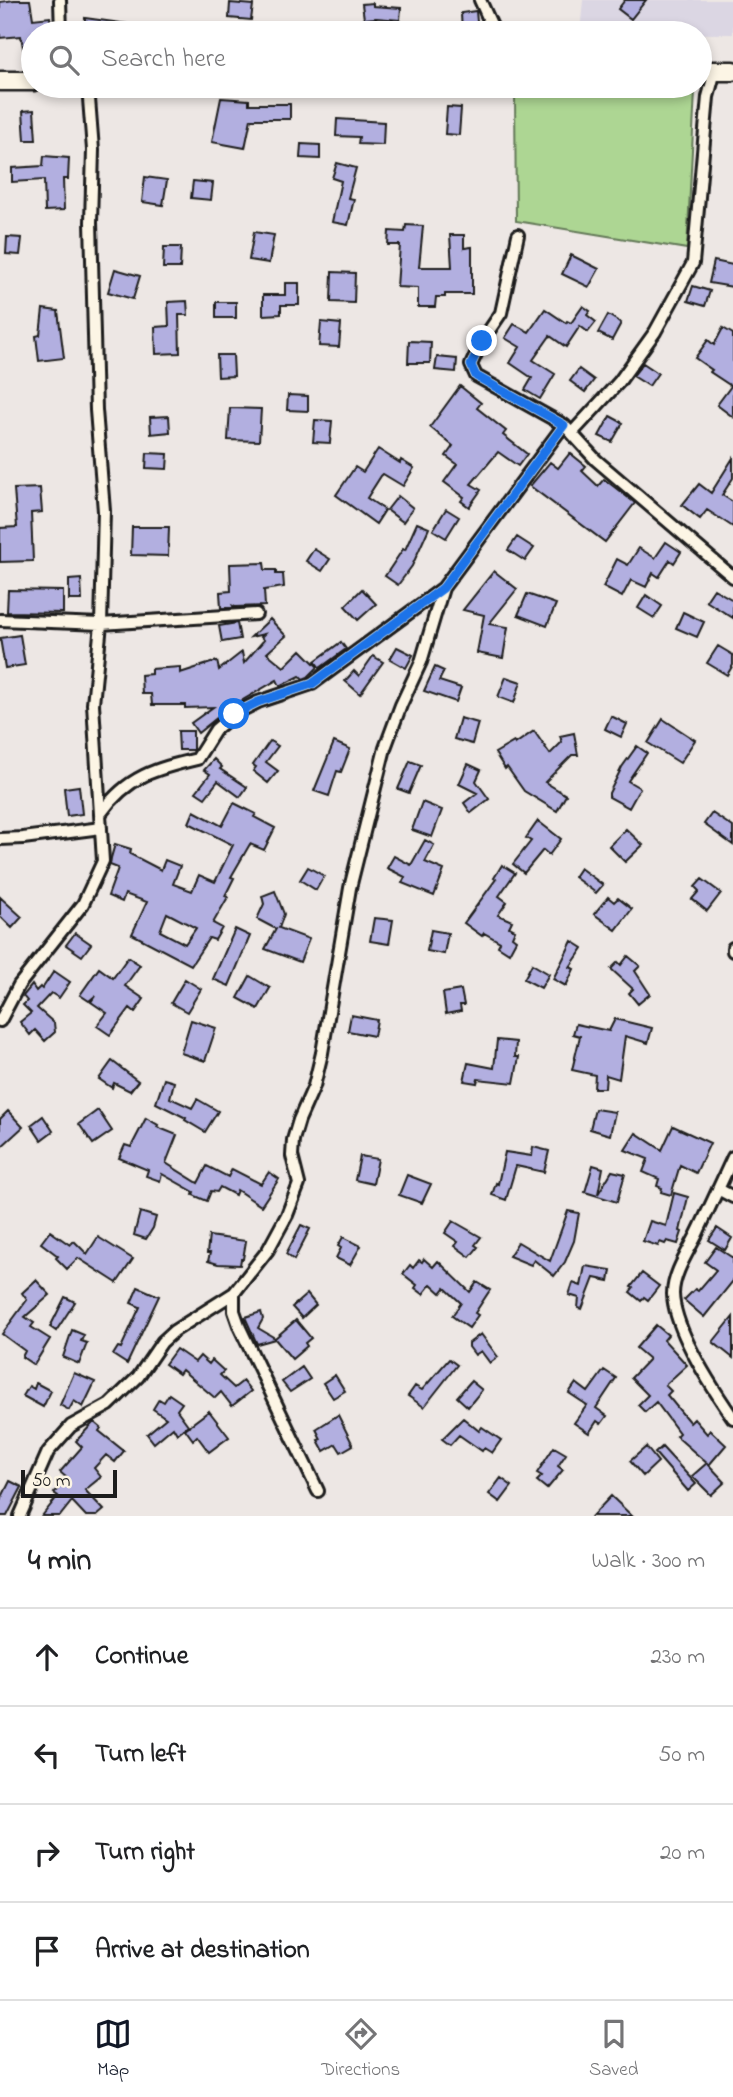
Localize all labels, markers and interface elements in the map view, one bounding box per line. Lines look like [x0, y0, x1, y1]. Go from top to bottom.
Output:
search box [21, 21, 712, 98]
icon: search [45, 41, 83, 79]
text: Search here [101, 41, 226, 79]
route end [466, 325, 497, 356]
route start [218, 698, 249, 729]
scale bar [21, 1467, 117, 1499]
text: 50 m [32, 1468, 71, 1495]
text: 4 min [28, 1540, 91, 1584]
text: Walk · 300 m [591, 1545, 705, 1578]
icon: ahead [28, 1638, 66, 1676]
text: Continue [95, 1638, 188, 1676]
text: 230 m [651, 1641, 705, 1674]
icon: left [28, 1736, 66, 1774]
text: Turn left [95, 1736, 186, 1774]
text: 50 m [658, 1739, 705, 1772]
icon: right [28, 1834, 66, 1872]
text: Turn right [95, 1834, 195, 1872]
text: 20 m [660, 1837, 705, 1870]
icon: arrive [28, 1932, 66, 1970]
text: Arrive at destination [95, 1932, 310, 1970]
tab: Map [94, 2015, 132, 2084]
tab: Directions [321, 2015, 400, 2084]
tab: Saved [589, 2015, 639, 2084]

